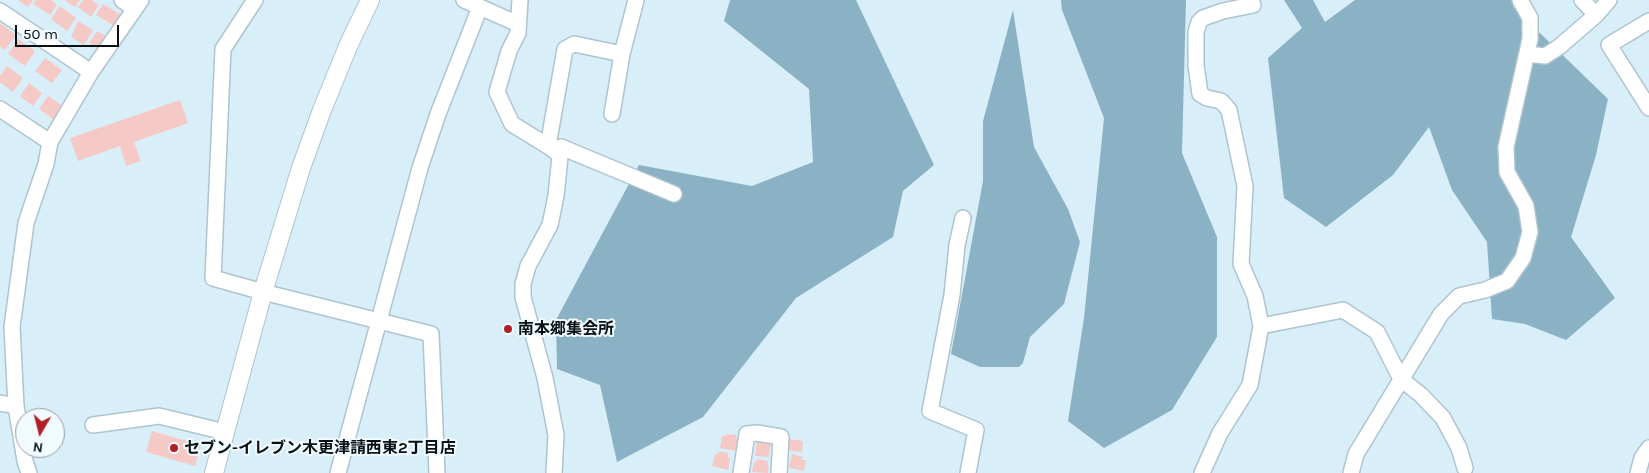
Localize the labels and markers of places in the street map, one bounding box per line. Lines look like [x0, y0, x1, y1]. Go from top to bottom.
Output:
place label: 南本郷集会所 [518, 319, 614, 339]
marker: 南本郷集会所 [502, 323, 514, 335]
place label: セブン-イレブン木更津請西東2丁目店 [184, 438, 456, 458]
marker: セブン-イレブン木更津請西東2丁目店 [168, 442, 180, 454]

